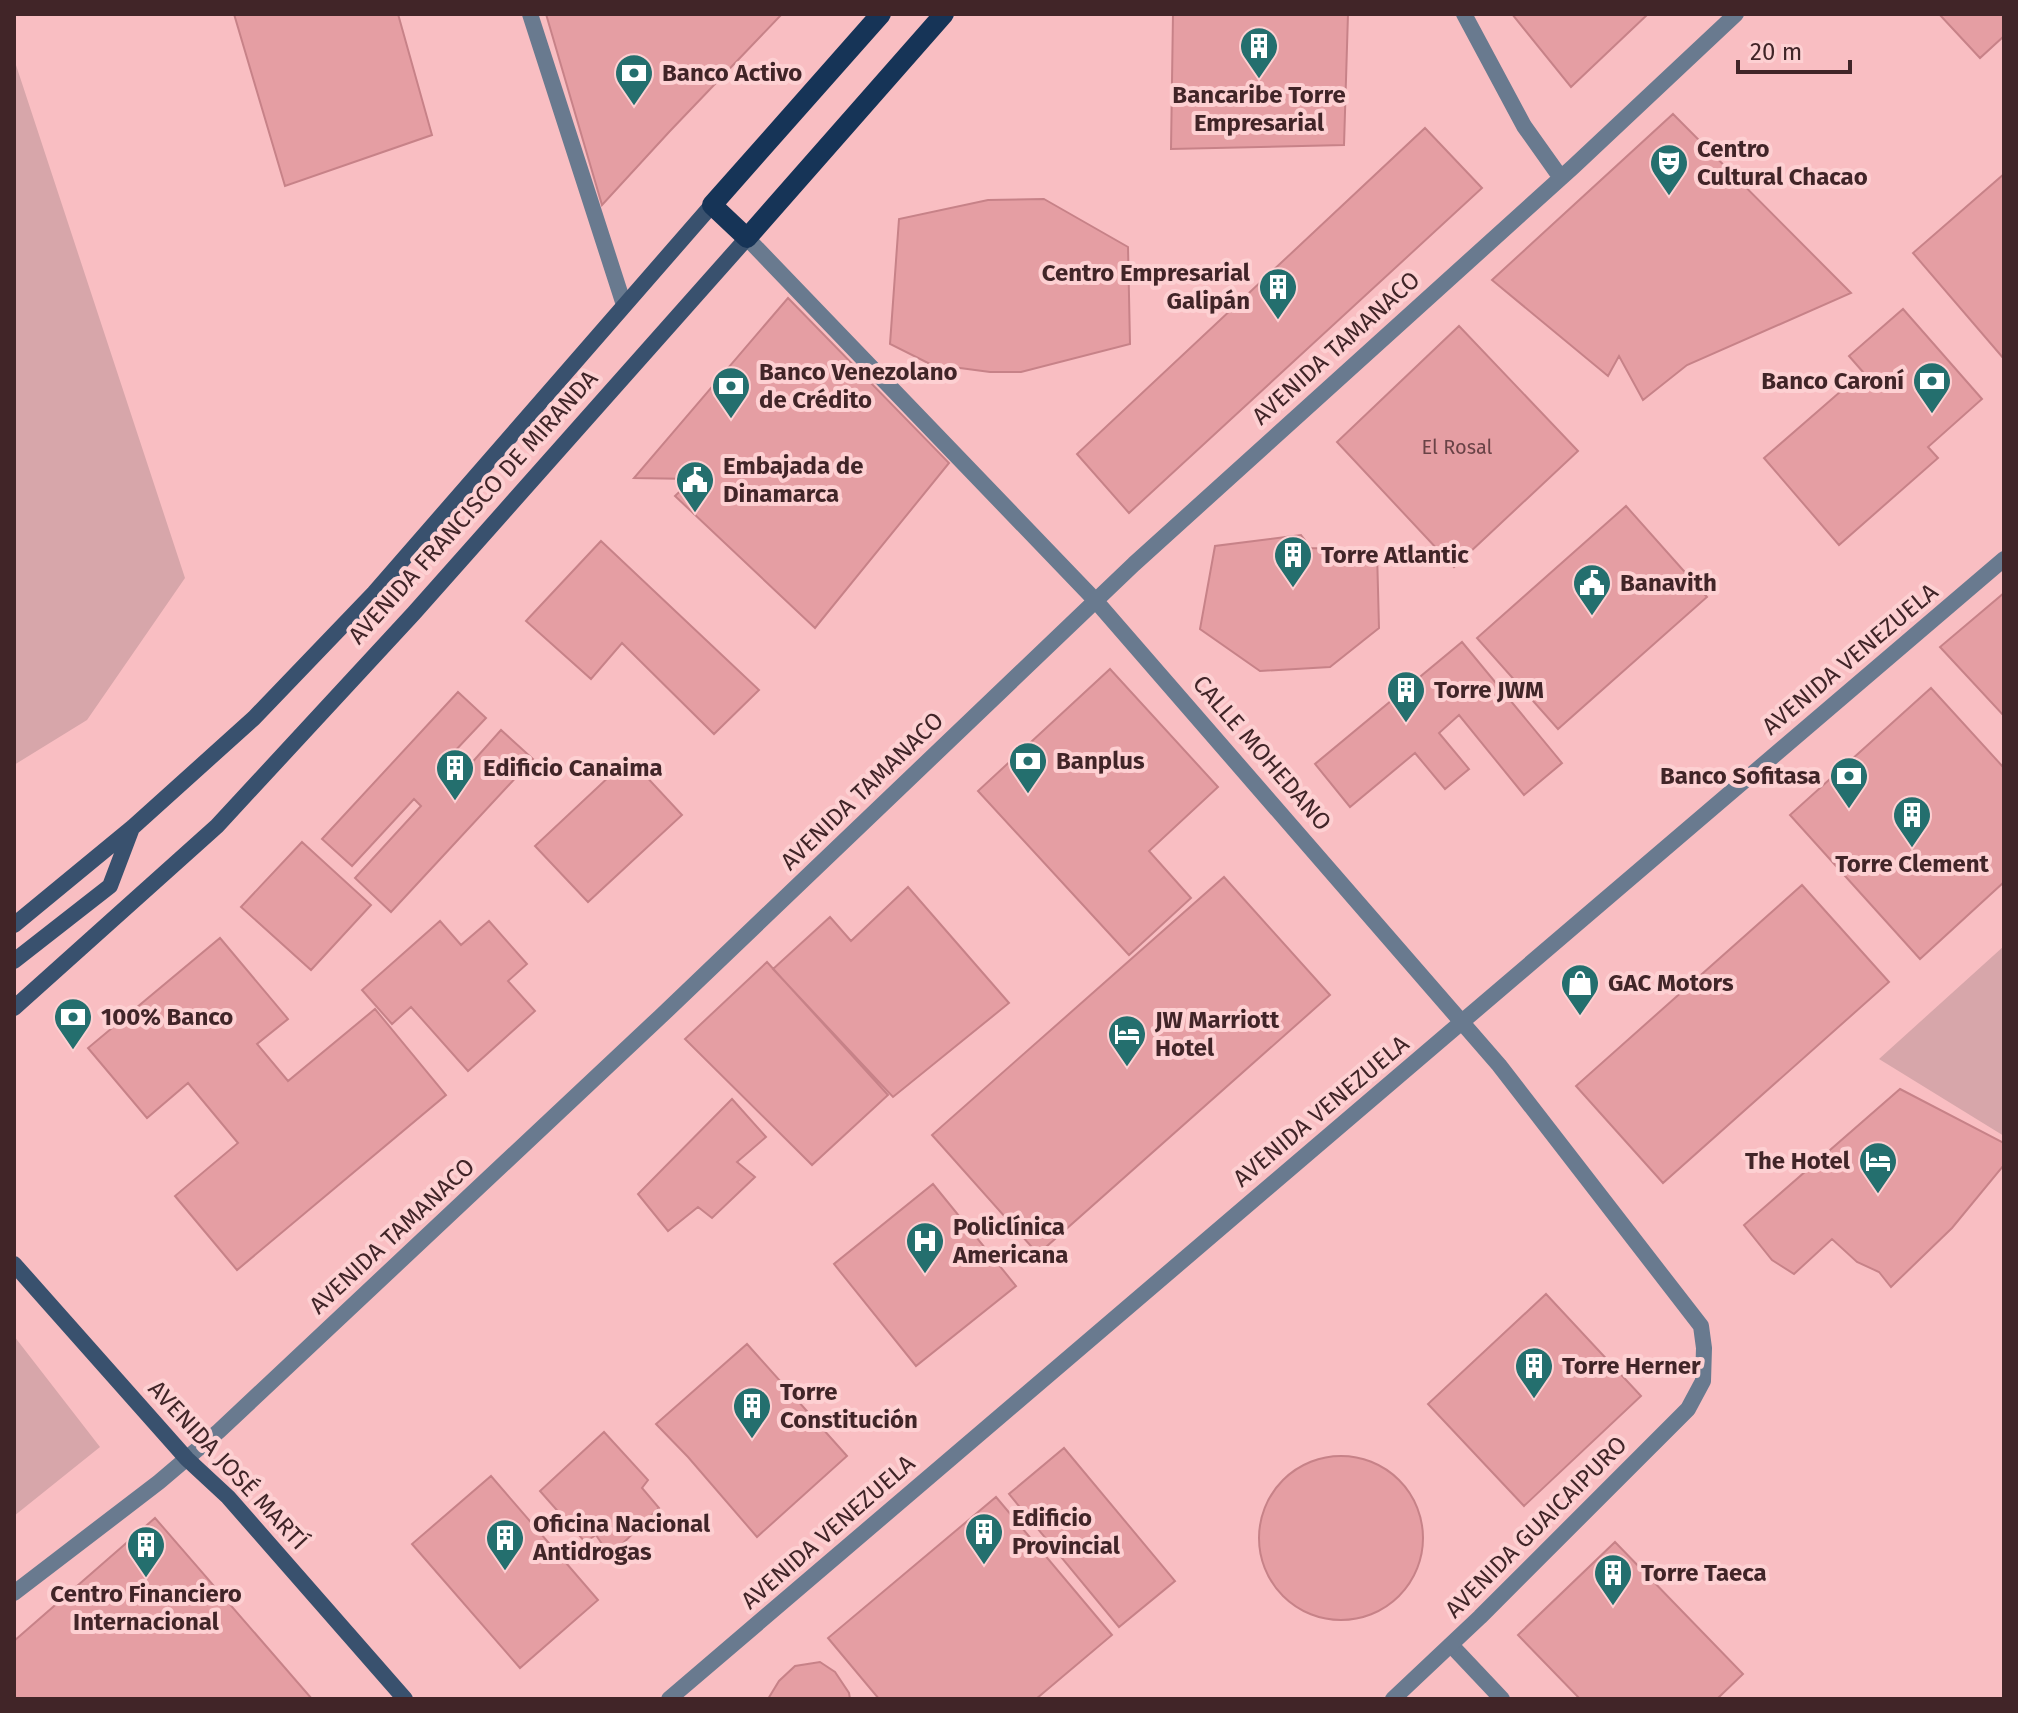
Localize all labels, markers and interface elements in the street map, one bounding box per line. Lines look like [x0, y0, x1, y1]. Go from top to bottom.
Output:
scale bar [1738, 24, 1850, 74]
building icon: Bancaribe Torre Empresarial [1238, 25, 1280, 80]
text: 20 m [1750, 38, 1802, 66]
bank icon: Banco Activo [613, 52, 655, 107]
place label: Banco Activo [662, 59, 802, 87]
place label: Bancaribe Torre Empresarial [1172, 81, 1346, 137]
place label: Centro Cultural Chacao [1697, 135, 1868, 191]
theatre icon: Centro Cultural Chacao [1648, 142, 1690, 197]
place label: Centro Empresarial Galipán [1042, 259, 1251, 315]
street label: AVENIDA TAMANACO [1247, 266, 1425, 430]
building icon: Centro Empresarial Galipán [1257, 266, 1299, 321]
place label: Banco Venezolano de Crédito [759, 358, 958, 414]
bank icon: Banco Caroní [1911, 360, 1953, 415]
street label: AVENIDA FRANCISCO DE MIRANDA [343, 364, 603, 650]
bank icon: Banco Venezolano de Crédito [710, 365, 752, 420]
place label: Banco Caroní [1761, 367, 1904, 395]
house number: El Rosal [1422, 435, 1493, 459]
place label: Embajada de Dinamarca [723, 452, 863, 508]
public building icon: Embajada de Dinamarca [674, 459, 716, 514]
building icon: Torre Atlantic [1272, 534, 1314, 589]
place label: Torre Atlantic [1321, 541, 1469, 569]
public building icon: Banavith [1571, 562, 1613, 617]
place label: Banavith [1620, 569, 1717, 597]
street label: AVENIDA VENEZUELA [1757, 577, 1944, 741]
building icon: Torre JWM [1385, 669, 1427, 724]
street label: CALLE MOHEDANO [1187, 670, 1337, 836]
place label: Torre JWM [1434, 676, 1544, 704]
street label: AVENIDA TAMANACO [775, 706, 949, 876]
bank icon: Banplus [1007, 740, 1049, 795]
building icon: Edificio Canaima [434, 747, 476, 802]
place label: Banplus [1056, 747, 1145, 775]
place label: Edificio Canaima [483, 754, 663, 782]
bank icon: Banco Sofitasa [1828, 755, 1870, 810]
place label: Banco Sofitasa [1660, 762, 1821, 790]
building icon: Torre Clement [1891, 794, 1933, 849]
place label: Torre Clement [1835, 850, 1990, 878]
shop icon: GAC Motors [1559, 962, 1601, 1017]
place label: GAC Motors [1608, 969, 1734, 997]
bank icon: 100% Banco [52, 996, 94, 1051]
place label: 100% Banco [101, 1003, 233, 1031]
place label: JW Marriott Hotel [1154, 1006, 1280, 1062]
hotel icon: JW Marriott Hotel [1106, 1013, 1148, 1068]
street label: AVENIDA VENEZUELA [1228, 1029, 1415, 1193]
hotel icon: The Hotel [1857, 1140, 1899, 1195]
place label: The Hotel [1745, 1147, 1851, 1175]
street label: AVENIDA TAMANACO [304, 1152, 480, 1320]
place label: Policlínica Americana [952, 1213, 1069, 1269]
hospital icon: Policlínica Americana [904, 1220, 946, 1275]
building icon: Torre Herner [1513, 1345, 1555, 1400]
place label: Torre Herner [1562, 1352, 1701, 1380]
street label: AVENIDA JOSÉ MARTÍ [143, 1374, 314, 1555]
place label: Torre Constitución [780, 1378, 918, 1434]
building icon: Torre Constitución [731, 1385, 773, 1440]
street label: AVENIDA GUAICAIPURO [1439, 1430, 1633, 1624]
street label: AVENIDA VENEZUELA [736, 1449, 921, 1615]
place label: Edificio Provincial [1012, 1504, 1121, 1560]
place label: Oficina Nacional Antidrogas [532, 1510, 711, 1566]
building icon: Edificio Provincial [963, 1511, 1005, 1566]
building icon: Oficina Nacional Antidrogas [484, 1517, 526, 1572]
building icon: Centro Financiero Internacional [125, 1524, 167, 1579]
building icon: Torre Taeca [1592, 1552, 1634, 1607]
place label: Torre Taeca [1641, 1559, 1767, 1587]
place label: Centro Financiero Internacional [50, 1580, 242, 1636]

